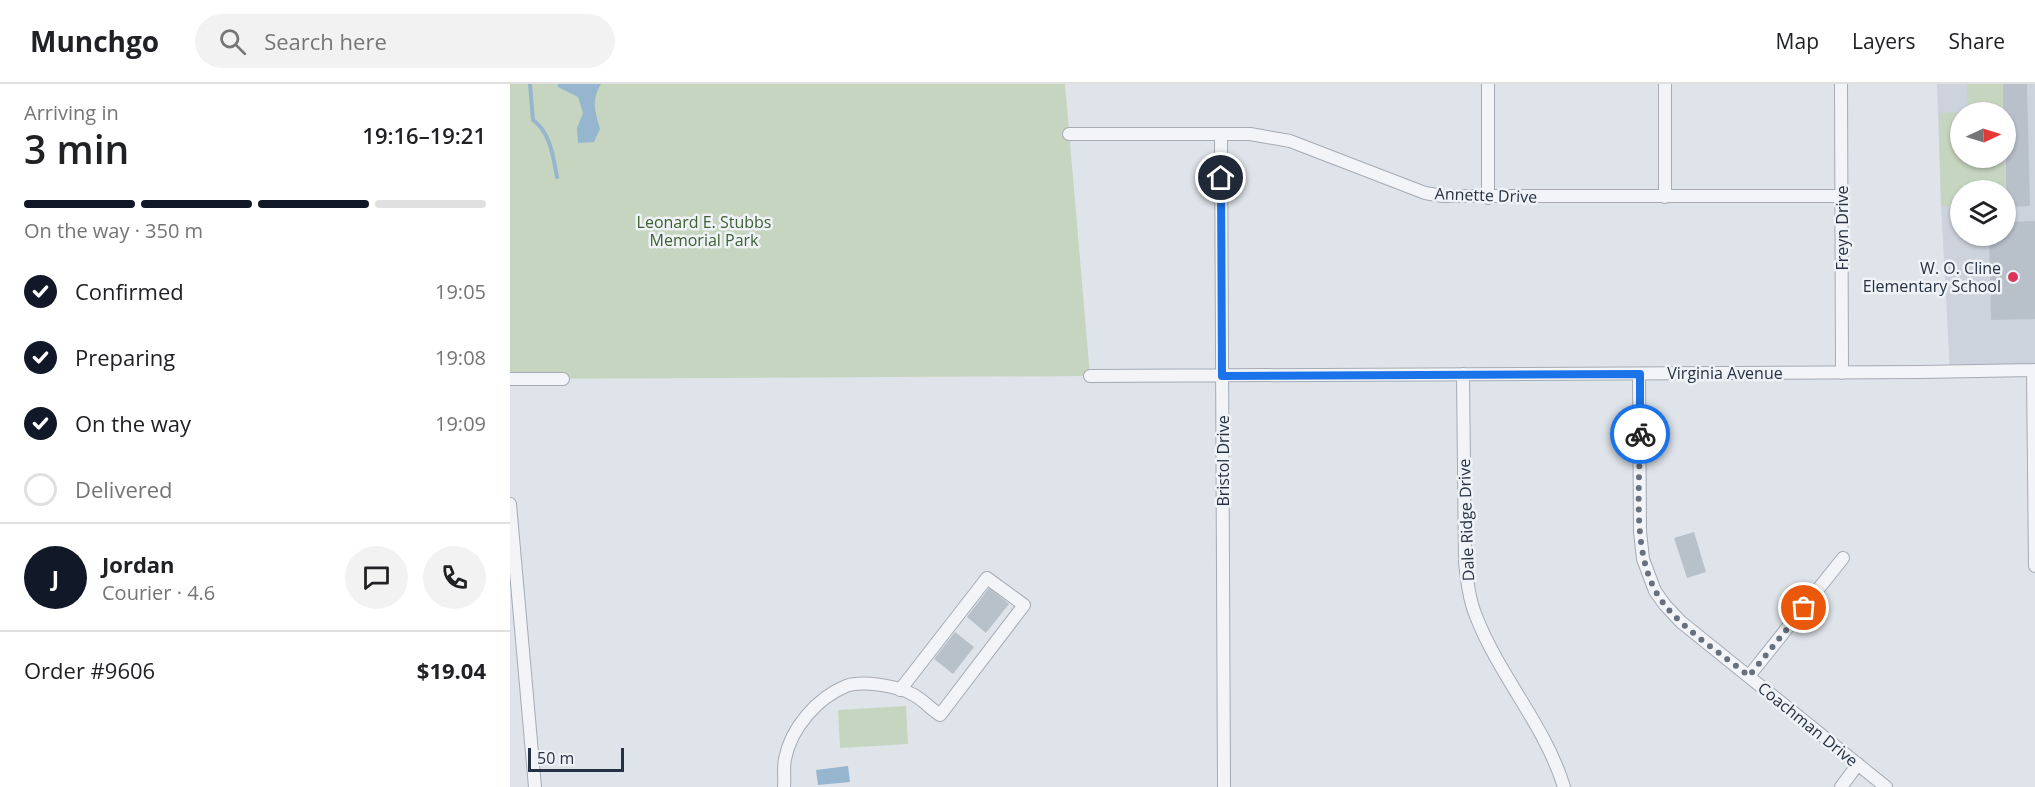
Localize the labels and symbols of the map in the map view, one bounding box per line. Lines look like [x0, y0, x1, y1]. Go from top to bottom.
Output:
north arrow [1950, 102, 2016, 168]
pin [1195, 152, 1246, 203]
street label: Annette Drive [1434, 182, 1538, 208]
street label: Freyn Drive [1831, 186, 1853, 270]
park label: Leonard E. Stubbs Memorial Park [637, 211, 771, 251]
place label: W. O. Cline Elementary School [1863, 257, 2001, 297]
marker: W. O. Cline Elementary School [2006, 270, 2020, 284]
street label: Virginia Avenue [1667, 362, 1783, 384]
courier [1610, 404, 1670, 464]
street label: Bristol Drive [1212, 415, 1234, 507]
street label: Dale Ridge Drive [1453, 458, 1479, 582]
pin [1778, 582, 1829, 633]
street label: Coachman Drive [1753, 677, 1863, 771]
scale bar [528, 745, 624, 772]

